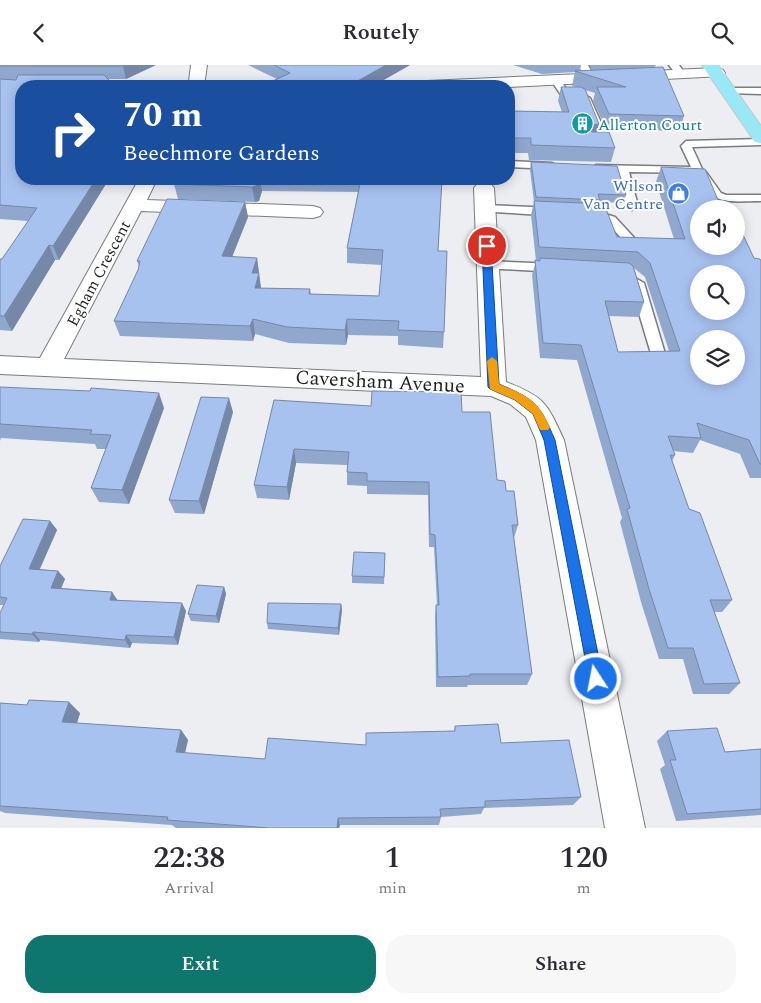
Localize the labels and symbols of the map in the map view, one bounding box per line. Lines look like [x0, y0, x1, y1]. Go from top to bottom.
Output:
building icon: Allerton Court [570, 112, 594, 136]
place label: Allerton Court [598, 113, 703, 137]
place label: Wilson Van Centre [582, 174, 663, 216]
shop icon: Wilson Van Centre [667, 182, 691, 206]
street label: Egham Crescent [61, 216, 137, 331]
pin [466, 225, 508, 267]
street label: Caversham Avenue [294, 363, 465, 401]
position arrow [569, 652, 621, 704]

